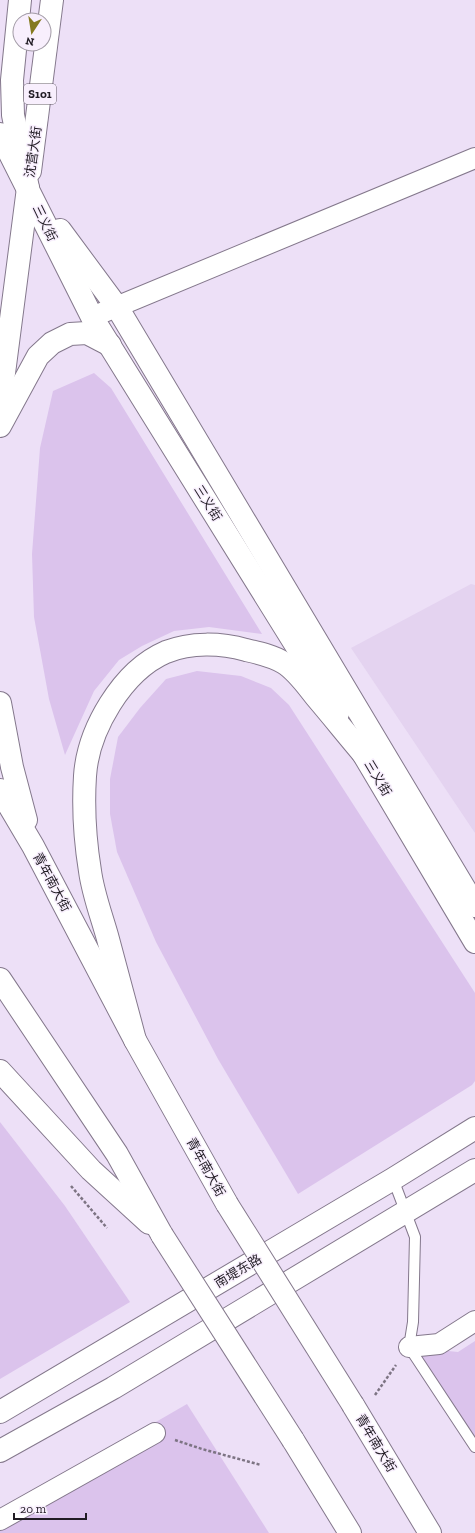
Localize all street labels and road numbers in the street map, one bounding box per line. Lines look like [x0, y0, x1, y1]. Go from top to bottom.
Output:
road number: S101 [24, 84, 56, 104]
street label: 沈营大街 [22, 125, 44, 179]
street label: 三义街 [30, 202, 60, 244]
street label: 三义街 [191, 482, 225, 524]
street label: 三义街 [362, 757, 394, 799]
street label: 青年南大街 [30, 850, 74, 914]
street label: 青年南大街 [184, 1135, 228, 1199]
street label: 南堤东路 [212, 1251, 264, 1291]
street label: 青年南大街 [353, 1411, 399, 1475]

